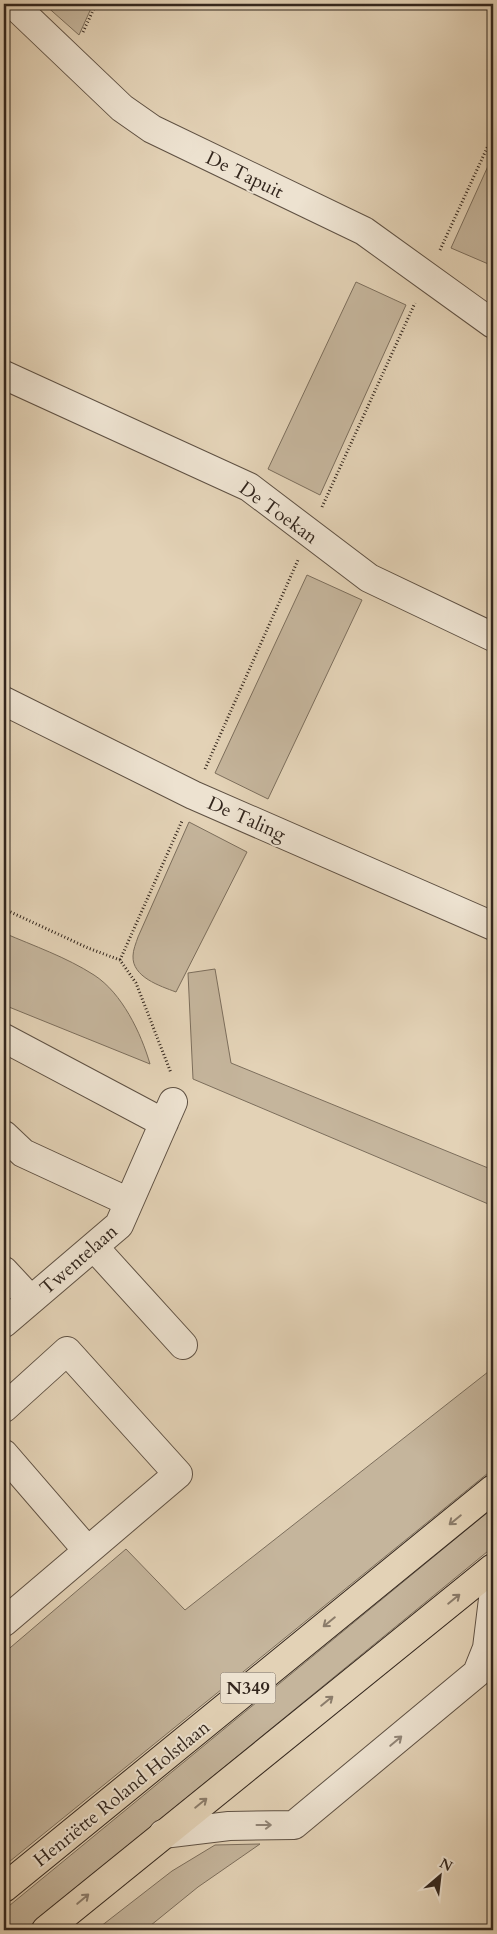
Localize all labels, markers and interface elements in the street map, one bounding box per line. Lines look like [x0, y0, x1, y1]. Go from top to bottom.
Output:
street label: De Tapuit [201, 145, 288, 205]
street label: De Toekan [234, 475, 323, 550]
street label: De Taling [203, 790, 290, 848]
street label: Twentelaan [34, 1219, 123, 1301]
one-way arrow [449, 1514, 462, 1525]
one-way arrow [447, 1594, 460, 1605]
one-way arrow [323, 1617, 336, 1628]
road number: N349 [220, 1672, 276, 1704]
one-way arrow [321, 1696, 334, 1707]
street label: Henriëtte Roland Holstlaan [28, 1714, 215, 1873]
one-way arrow [389, 1735, 402, 1746]
one-way arrow [194, 1798, 207, 1809]
one-way arrow [255, 1820, 271, 1830]
north arrow [414, 1852, 464, 1902]
text: N [436, 1854, 456, 1876]
one-way arrow [77, 1894, 90, 1905]

